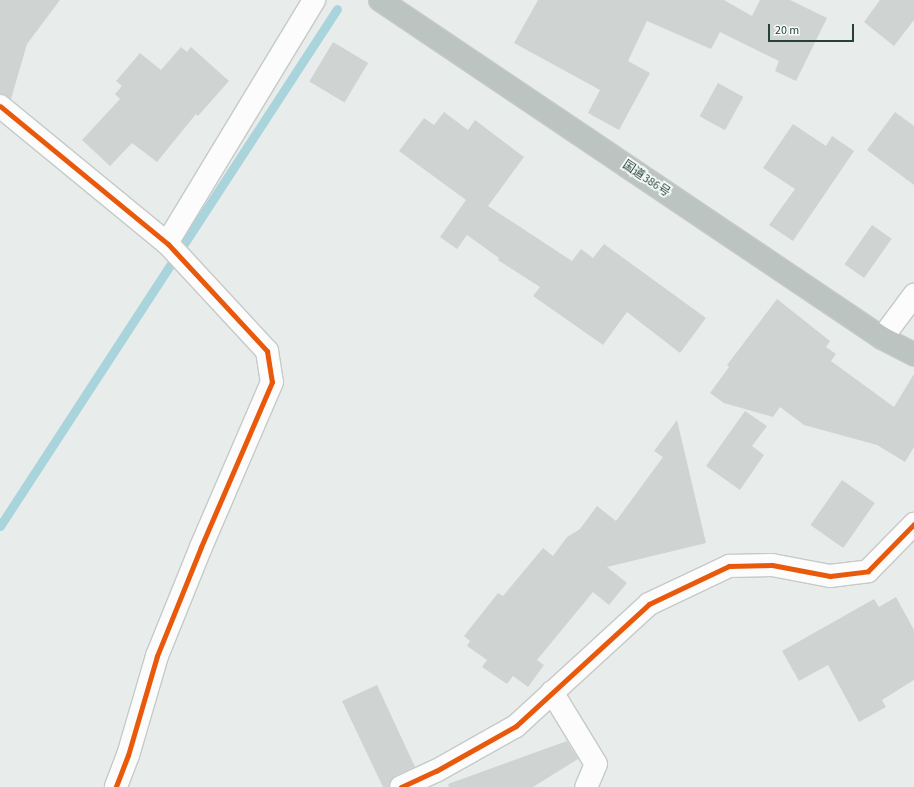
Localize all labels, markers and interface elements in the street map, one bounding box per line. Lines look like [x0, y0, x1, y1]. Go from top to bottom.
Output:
scale bar [770, 16, 856, 42]
text: 20 m [775, 22, 799, 39]
street label: 国道386号 [620, 158, 672, 200]

